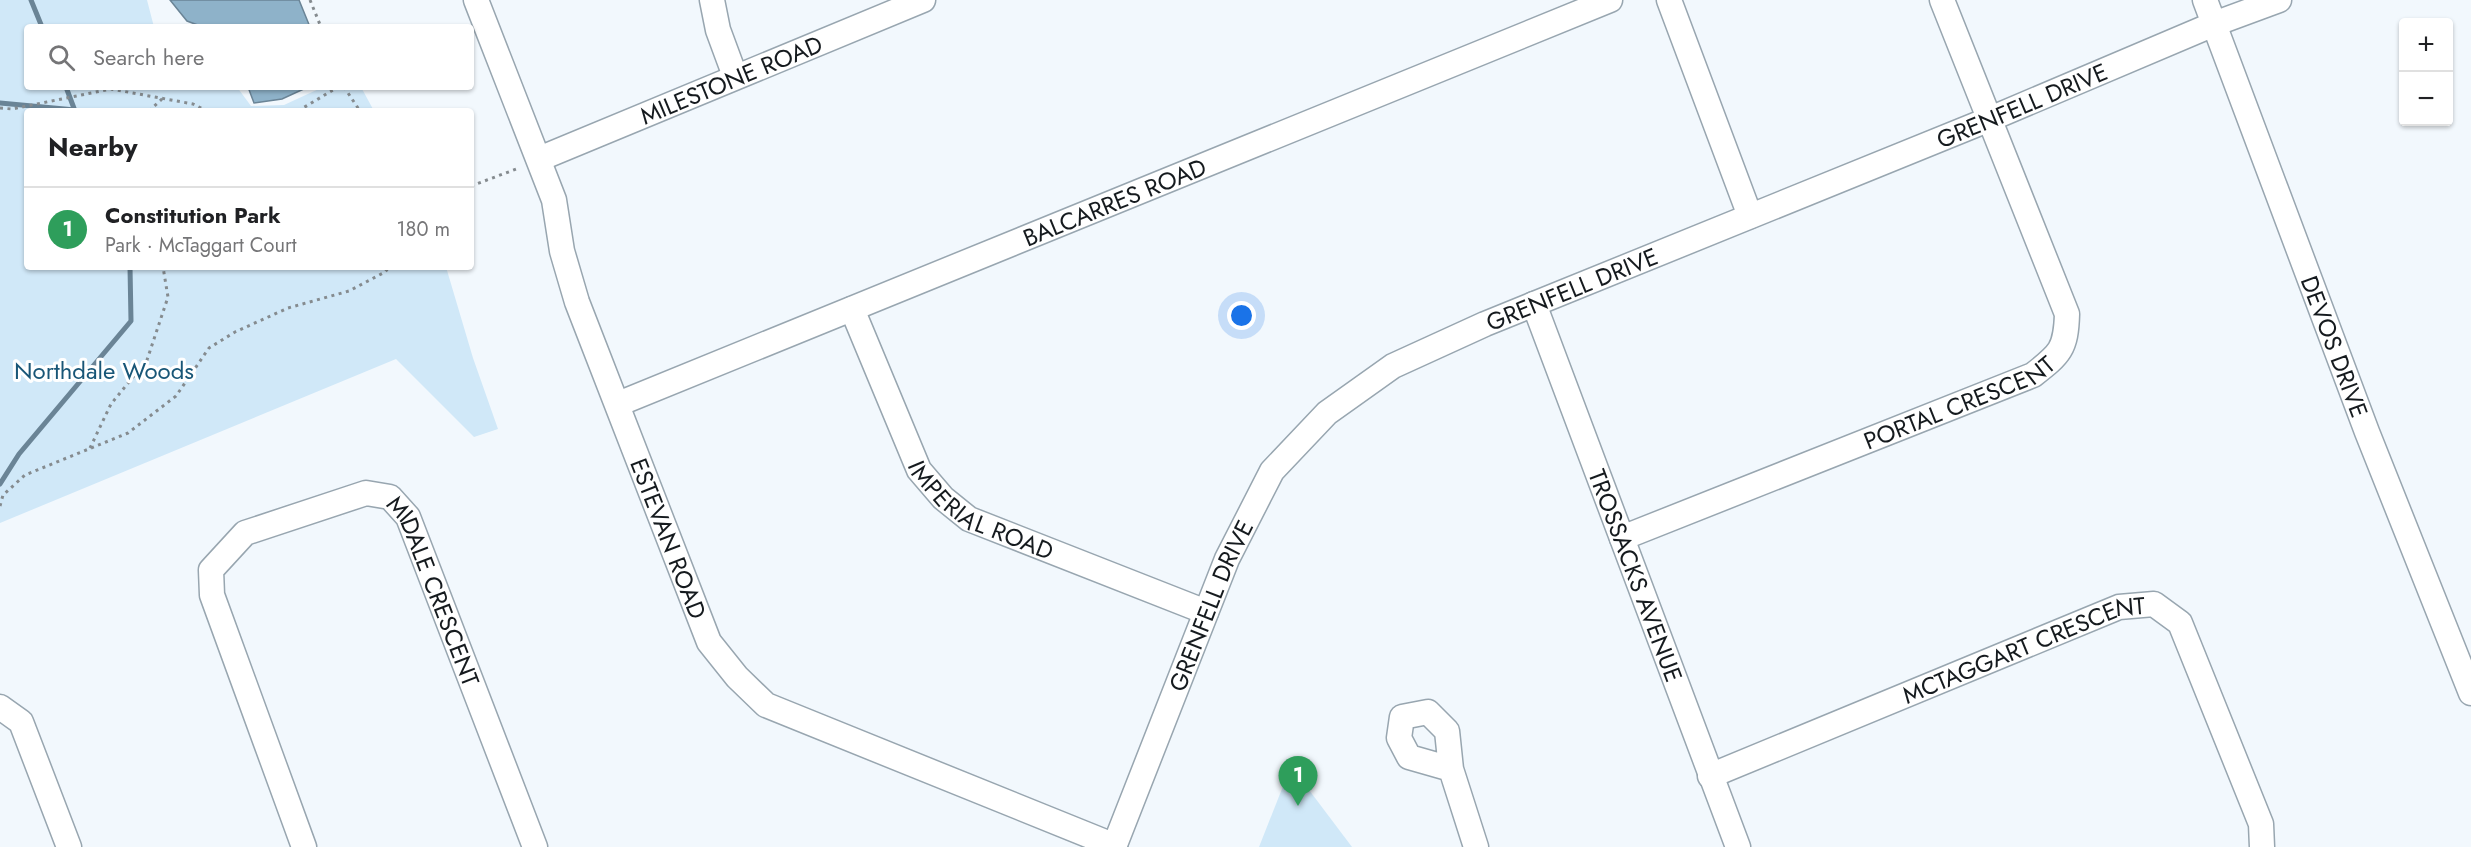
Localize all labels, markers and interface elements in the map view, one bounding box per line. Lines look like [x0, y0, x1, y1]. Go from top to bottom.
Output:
map controls [2399, 18, 2453, 126]
button: + [2399, 18, 2453, 72]
search box [24, 24, 474, 90]
street label: MILESTONE ROAD [635, 26, 828, 133]
icon: search [45, 41, 78, 74]
text: Search here [93, 41, 204, 73]
street label: GRENFELL DRIVE [1931, 54, 2113, 157]
button: − [2399, 72, 2453, 126]
text: Nearby [48, 128, 137, 166]
street label: BALCARRES ROAD [1017, 149, 1211, 255]
text: Constitution Park [105, 199, 281, 231]
text: 1 [62, 215, 73, 244]
text: 180 m [396, 215, 450, 244]
text: Park · McTaggart Court [105, 231, 297, 260]
street label: GRENFELL DRIVE [1481, 238, 1663, 339]
street label: DEVOS DRIVE [2292, 271, 2377, 422]
your location [1227, 301, 1256, 330]
street label: PORTAL CRESCENT [1858, 347, 2062, 458]
park label: Northdale Woods [14, 353, 194, 388]
street label: ESTEVAN ROAD [622, 453, 716, 624]
street label: IMPERIAL ROAD [899, 455, 1059, 568]
street label: TROSSACKS AVENUE [1580, 464, 1692, 687]
street label: MIDALE CRESCENT [379, 487, 489, 691]
street label: GRENFELL DRIVE [1159, 514, 1262, 696]
street label: MCTAGGART CRESCENT [1897, 587, 2146, 712]
pin: 1 [1278, 756, 1318, 806]

